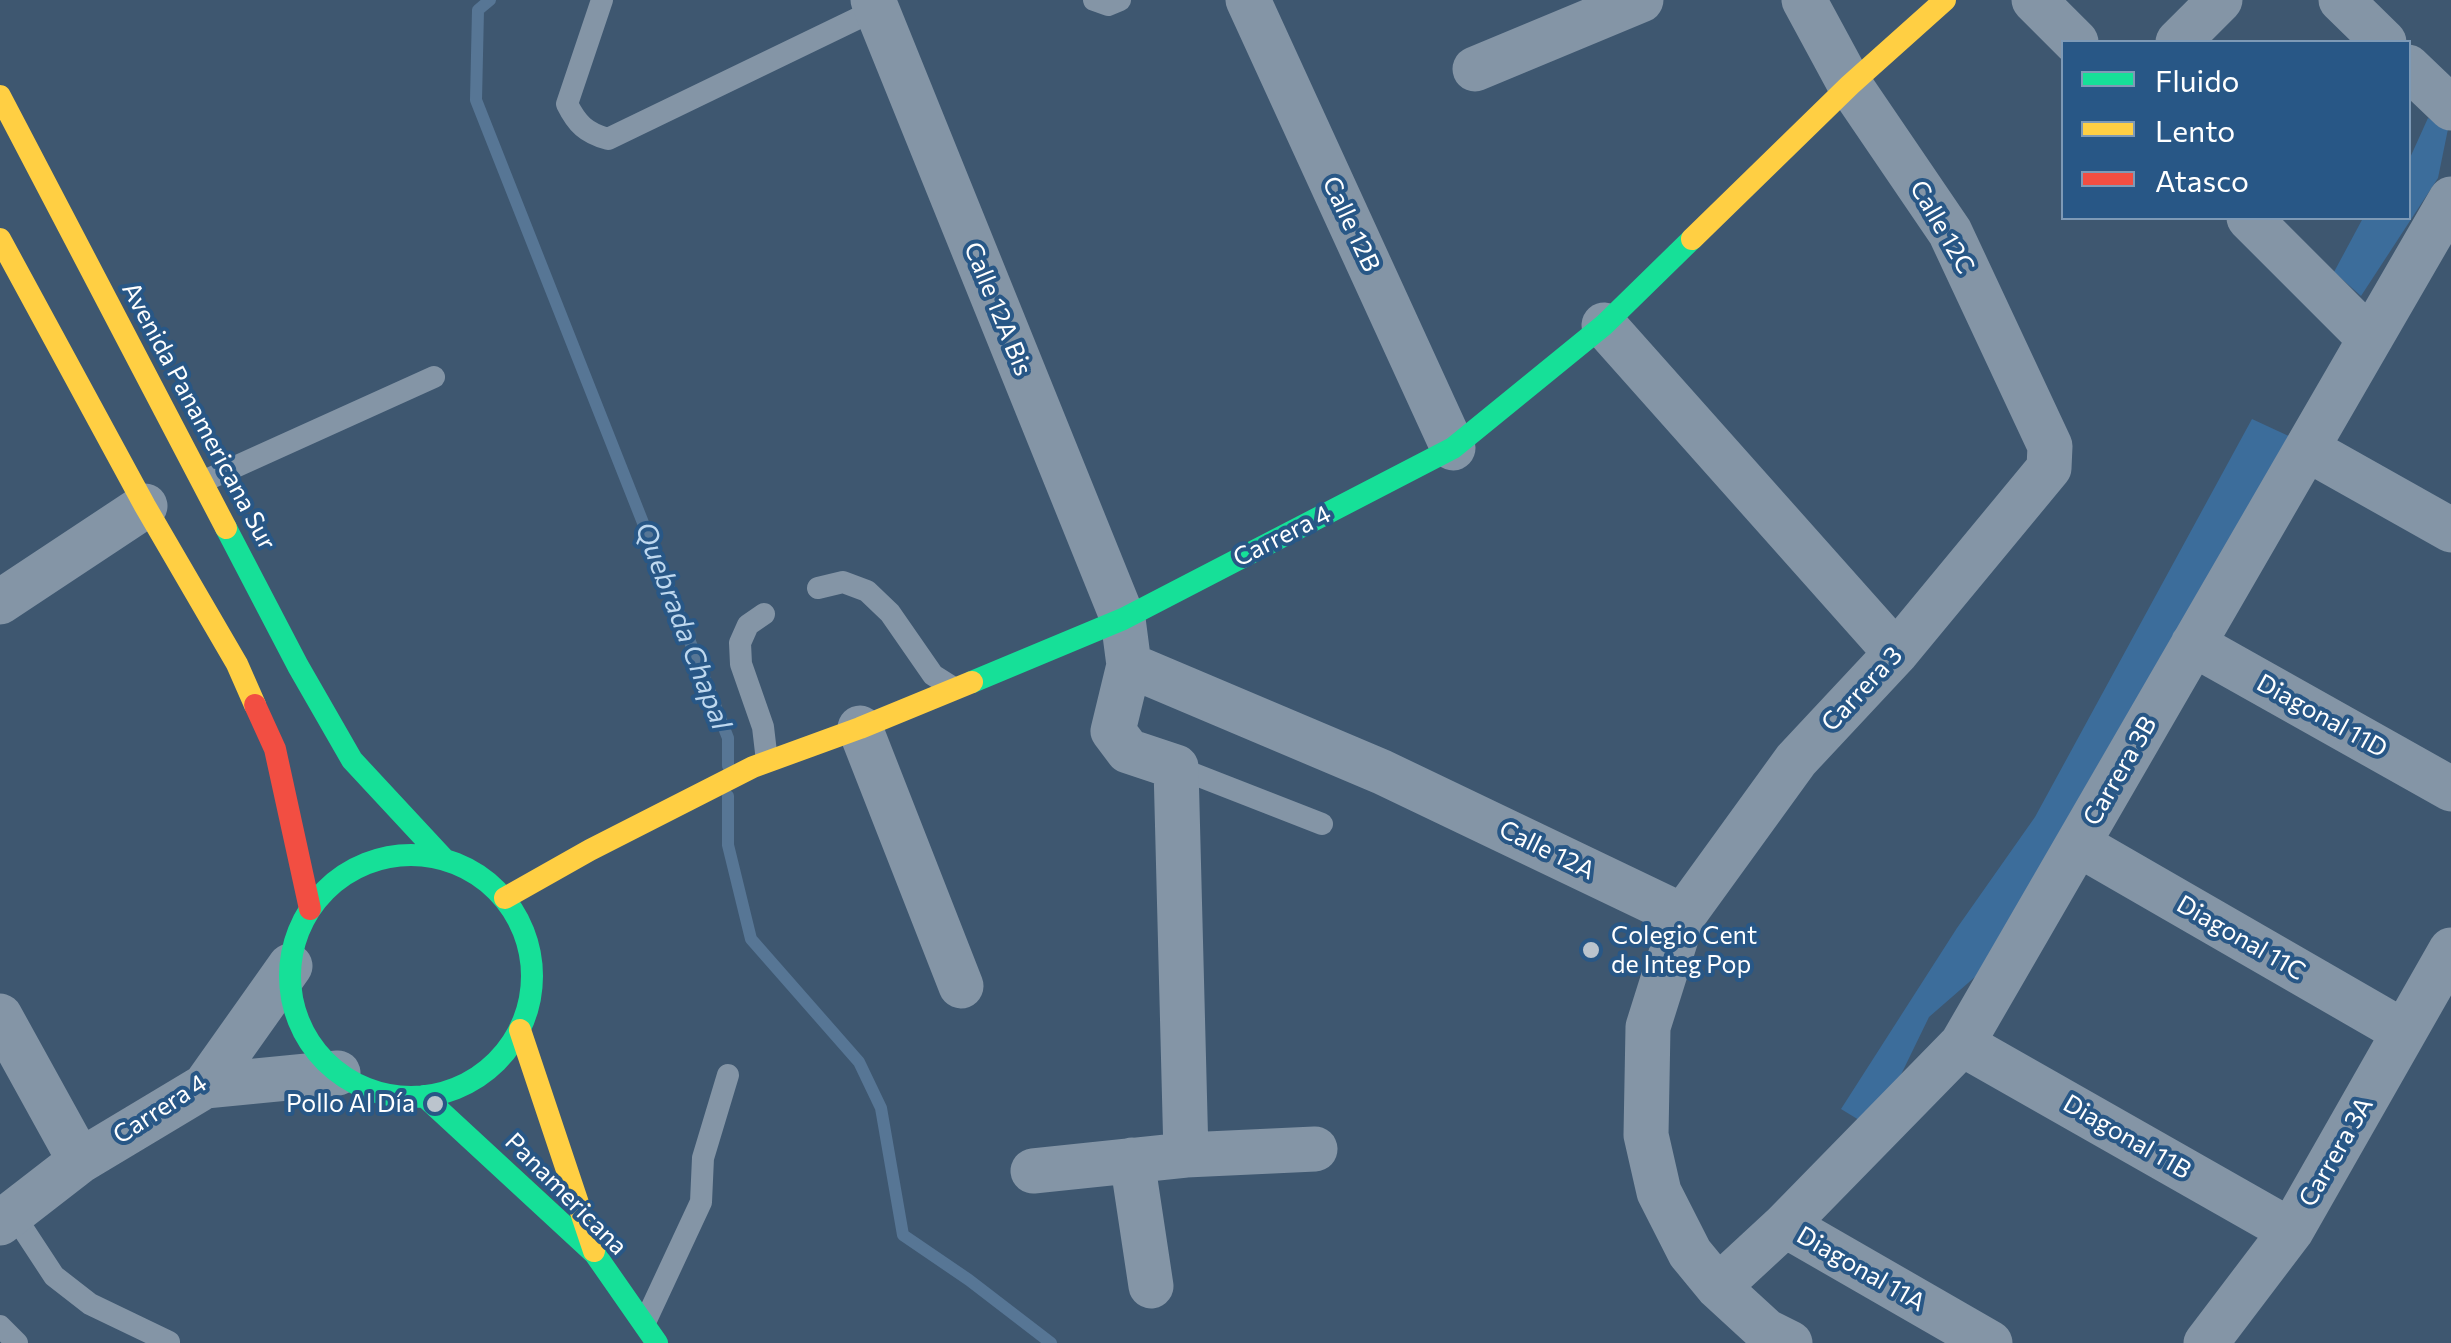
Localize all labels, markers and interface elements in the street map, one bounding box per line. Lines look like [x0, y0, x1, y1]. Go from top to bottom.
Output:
legend [2061, 40, 2411, 220]
text: Fluido [2155, 61, 2240, 98]
text: Lento [2155, 111, 2235, 148]
text: Atasco [2155, 161, 2249, 198]
street label: Calle 12B [1316, 172, 1386, 276]
street label: Calle 12C [1903, 175, 1981, 279]
street label: Calle 12A Bis [958, 238, 1038, 380]
street label: Avenida Panamericana Sur [116, 277, 282, 555]
street label: Carrera 4 [1228, 499, 1336, 573]
water label: Quebrada Chapal [628, 517, 738, 735]
street label: Carrera 3 [1815, 640, 1909, 738]
street label: Diagonal 11D [2252, 668, 2392, 764]
street label: Carrera 3B [2077, 711, 2163, 831]
street label: Calle 12A [1494, 814, 1600, 886]
street label: Diagonal 11C [2171, 889, 2311, 987]
place label: Colegio Cent de Integ Pop [1611, 921, 1757, 980]
marker: Colegio Cent de Integ Pop [1580, 939, 1602, 961]
street label: Carrera 4 [108, 1068, 212, 1150]
street label: Diagonal 11B [2058, 1088, 2196, 1186]
place label: Pollo Al Día [286, 1089, 415, 1119]
street label: Carrera 3A [2293, 1092, 2379, 1212]
marker: Pollo Al Día [424, 1093, 446, 1115]
street label: Panamericana [499, 1127, 633, 1261]
street label: Diagonal 11A [1791, 1220, 1931, 1318]

